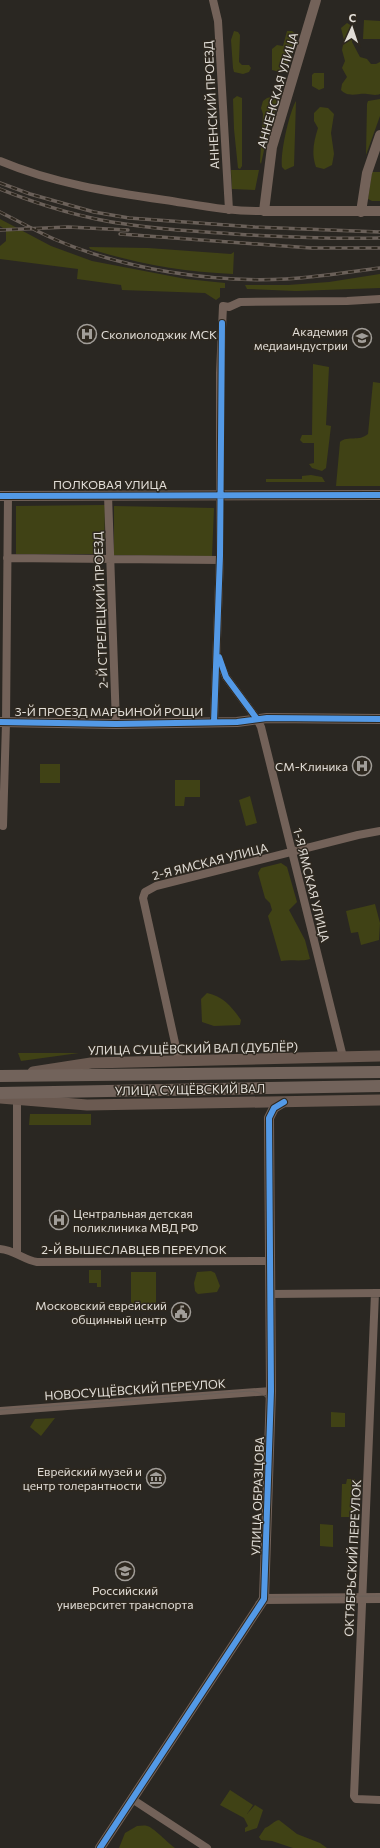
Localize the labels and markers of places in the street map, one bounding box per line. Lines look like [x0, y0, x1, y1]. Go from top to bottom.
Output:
hospital icon: Сколиолоджик МСК [76, 323, 98, 345]
place label: Академия медиаиндустрии [254, 324, 348, 352]
place label: Сколиолоджик МСК [101, 327, 217, 341]
school or university icon: Академия медиаиндустрии [351, 327, 373, 349]
hospital icon: СМ-Клиника [351, 755, 373, 777]
place label: СМ-Клиника [275, 759, 348, 773]
place label: Центральная детская поликлиника МВД РФ [73, 1206, 198, 1234]
hospital icon: Центральная детская поликлиника МВД РФ [48, 1209, 70, 1231]
place label: Московский еврейский общинный центр [35, 1298, 167, 1326]
public building icon: Московский еврейский общинный центр [170, 1301, 192, 1323]
place label: Еврейский музей и центр толерантности [23, 1464, 142, 1492]
museum icon: Еврейский музей и центр толерантности [145, 1467, 167, 1489]
school or university icon: Российский университет транспорта [114, 1560, 136, 1582]
place label: Российский университет транспорта [57, 1583, 193, 1611]

